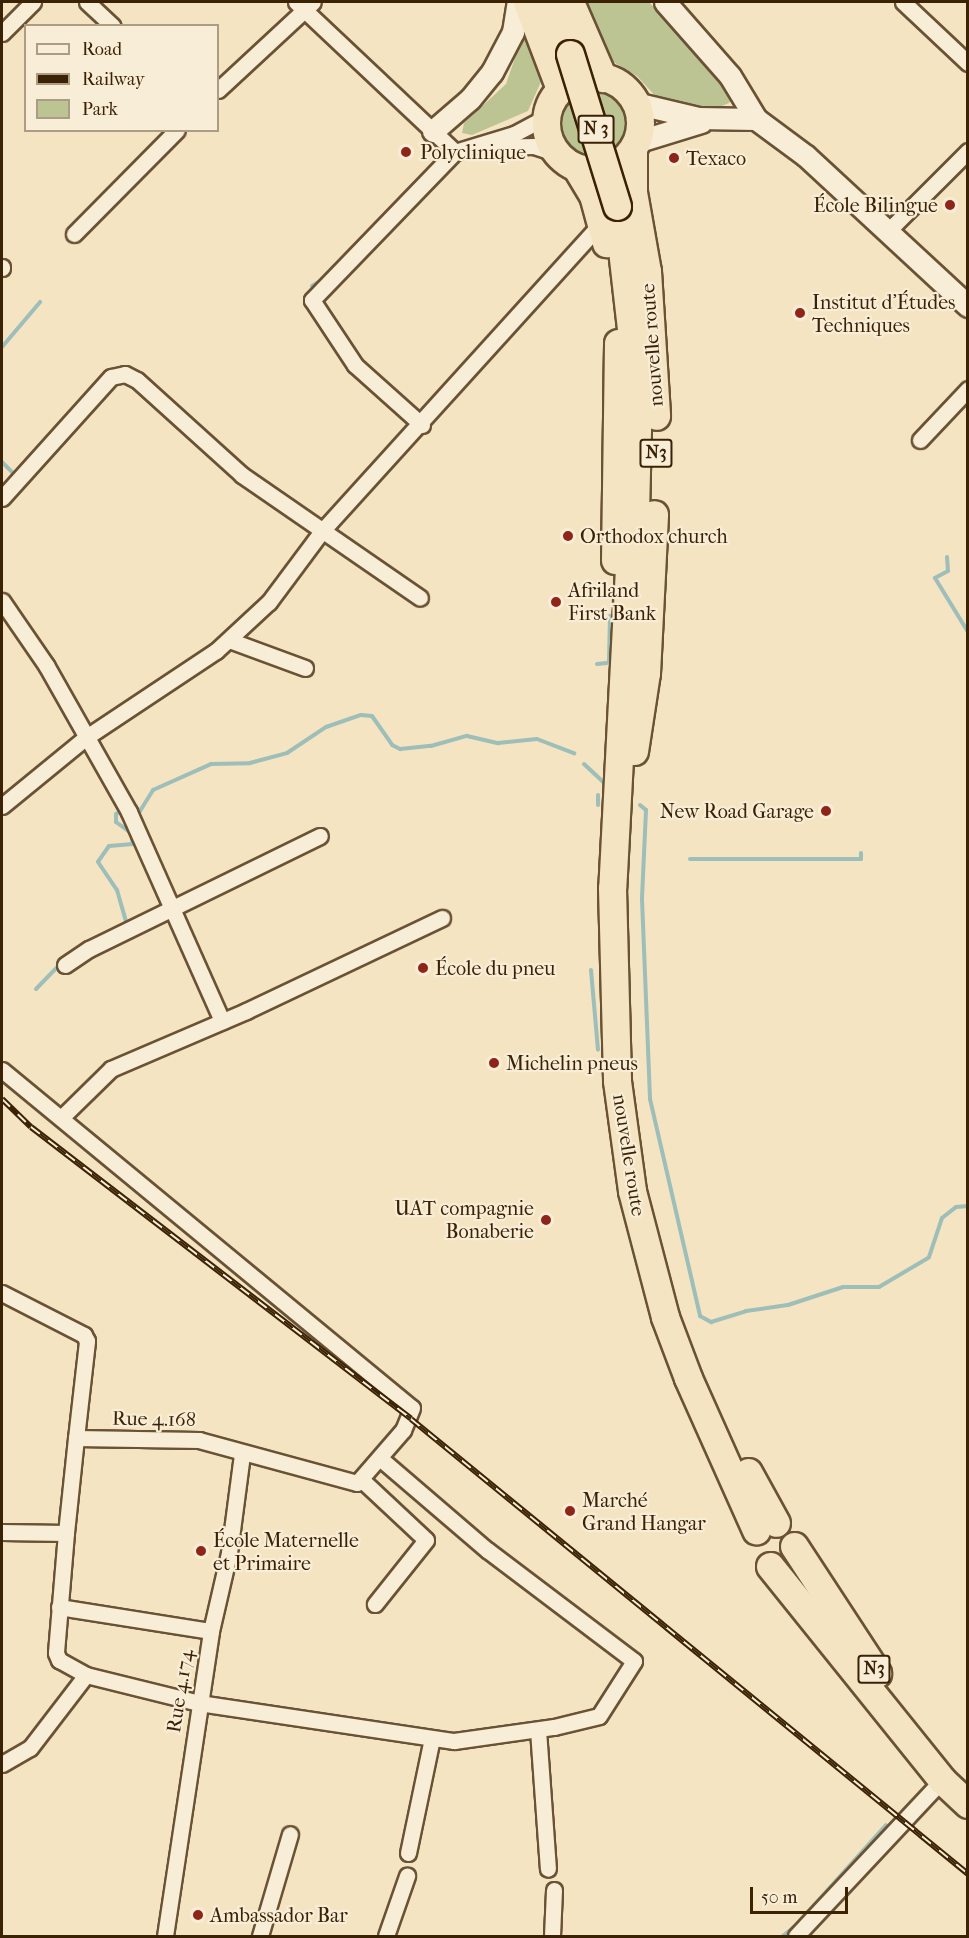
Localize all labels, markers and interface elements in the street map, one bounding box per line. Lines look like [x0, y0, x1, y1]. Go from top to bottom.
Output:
legend [24, 24, 219, 132]
text: Road [82, 39, 122, 60]
text: Railway [82, 69, 145, 90]
text: Park [82, 99, 118, 120]
road number: N 3 [576, 114, 616, 144]
place label: Polyclinique [420, 140, 526, 164]
marker: Polyclinique [397, 143, 415, 161]
place label: Texaco [686, 146, 746, 170]
marker: Texaco [667, 151, 681, 165]
place label: École Bilingue [813, 193, 938, 217]
marker: École Bilingue [943, 198, 957, 212]
street label: nouvelle route [636, 282, 668, 408]
place label: Institut d'Études Techniques [812, 290, 955, 337]
marker: Institut d'Études Techniques [793, 306, 807, 320]
road number: N3 [638, 438, 674, 468]
place label: Orthodox church [580, 524, 728, 548]
marker: Orthodox church [561, 529, 575, 543]
place label: Afriland First Bank [568, 578, 656, 625]
marker: Afriland First Bank [549, 595, 563, 609]
place label: New Road Garage [660, 799, 814, 823]
marker: New Road Garage [819, 804, 833, 818]
place label: École du pneu [435, 956, 555, 980]
marker: École du pneu [416, 961, 430, 975]
place label: Michelin pneus [506, 1051, 638, 1075]
marker: Michelin pneus [487, 1056, 501, 1070]
street label: nouvelle route [607, 1092, 651, 1218]
place label: UAT compagnie Bonaberie [395, 1196, 534, 1243]
marker: UAT compagnie Bonaberie [539, 1213, 553, 1227]
street label: Rue 4.168 [112, 1406, 196, 1432]
place label: Marché Grand Hangar [582, 1488, 706, 1535]
marker: Marché Grand Hangar [563, 1504, 577, 1518]
place label: École Maternelle et Primaire [213, 1528, 359, 1575]
marker: École Maternelle et Primaire [194, 1544, 208, 1558]
street label: Rue 4.174 [162, 1648, 198, 1734]
road number: N3 [856, 1654, 892, 1684]
scale bar [753, 1875, 850, 1913]
text: 50 m [761, 1887, 797, 1908]
place label: Ambassador Bar [210, 1903, 348, 1927]
marker: Ambassador Bar [191, 1908, 205, 1922]

